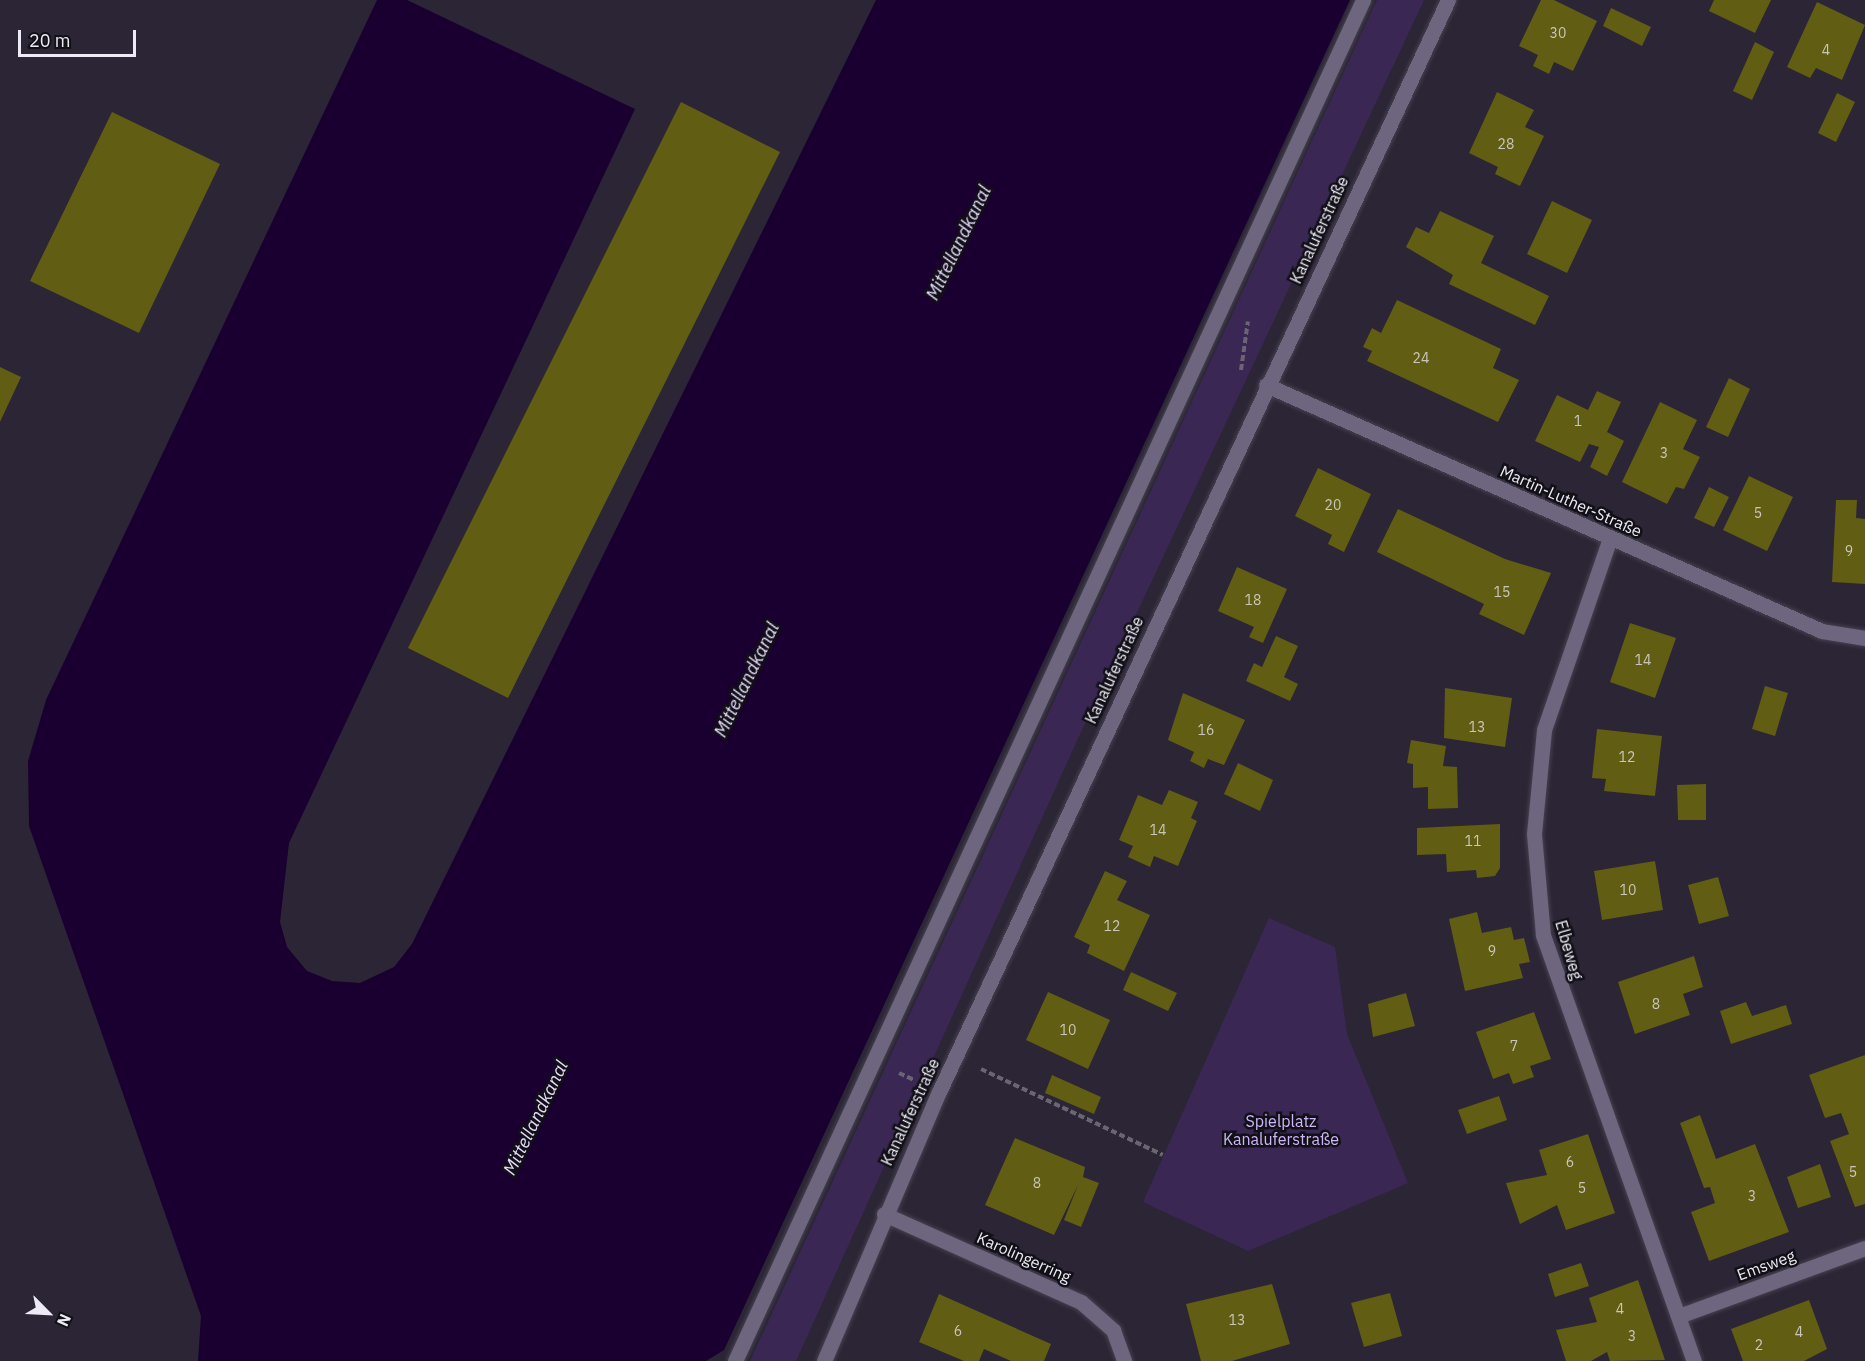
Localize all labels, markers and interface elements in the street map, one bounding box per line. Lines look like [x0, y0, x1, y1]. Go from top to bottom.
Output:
scale bar [21, 18, 140, 56]
house number: 30 [1550, 25, 1566, 41]
text: 20 m [29, 29, 71, 52]
house number: 4 [1822, 42, 1830, 58]
house number: 28 [1498, 136, 1514, 152]
street label: Kanaluferstraße [1286, 173, 1352, 287]
water label: Mittellandkanal [922, 182, 996, 304]
house number: 24 [1413, 350, 1429, 366]
house number: 1 [1574, 413, 1582, 429]
house number: 3 [1660, 445, 1668, 461]
street label: Martin-Luther-Straße [1497, 461, 1645, 541]
house number: 20 [1325, 497, 1341, 513]
house number: 5 [1754, 505, 1762, 521]
house number: 9 [1845, 543, 1853, 559]
house number: 15 [1494, 584, 1510, 600]
house number: 18 [1245, 592, 1261, 608]
street label: Kanaluferstraße [1081, 613, 1147, 727]
water label: Mittellandkanal [710, 619, 784, 741]
house number: 14 [1635, 652, 1651, 668]
house number: 13 [1469, 719, 1485, 735]
house number: 16 [1198, 722, 1214, 738]
house number: 12 [1619, 749, 1635, 765]
house number: 14 [1150, 822, 1166, 838]
house number: 11 [1465, 833, 1481, 849]
house number: 10 [1620, 882, 1636, 898]
house number: 12 [1104, 918, 1120, 934]
street label: Elbeweg [1551, 918, 1587, 982]
house number: 9 [1488, 943, 1496, 959]
house number: 8 [1652, 996, 1660, 1012]
house number: 10 [1060, 1022, 1076, 1038]
house number: 7 [1510, 1038, 1518, 1054]
street label: Kanaluferstraße [877, 1055, 943, 1169]
water label: Mittellandkanal [499, 1057, 573, 1179]
park label: Spielplatz Kanaluferstraße [1223, 1111, 1339, 1149]
house number: 6 [1566, 1154, 1574, 1170]
house number: 5 [1849, 1164, 1857, 1180]
house number: 8 [1033, 1175, 1041, 1191]
house number: 5 [1578, 1180, 1586, 1196]
house number: 3 [1748, 1188, 1756, 1204]
street label: Karolingerring [974, 1228, 1074, 1286]
street label: Emsweg [1734, 1246, 1798, 1284]
north arrow [18, 1283, 78, 1343]
house number: 4 [1616, 1301, 1624, 1317]
text: N [53, 1311, 76, 1330]
house number: 13 [1229, 1312, 1245, 1328]
house number: 6 [954, 1323, 962, 1339]
house number: 4 [1795, 1324, 1803, 1340]
house number: 3 [1628, 1328, 1636, 1344]
house number: 2 [1755, 1337, 1763, 1353]

